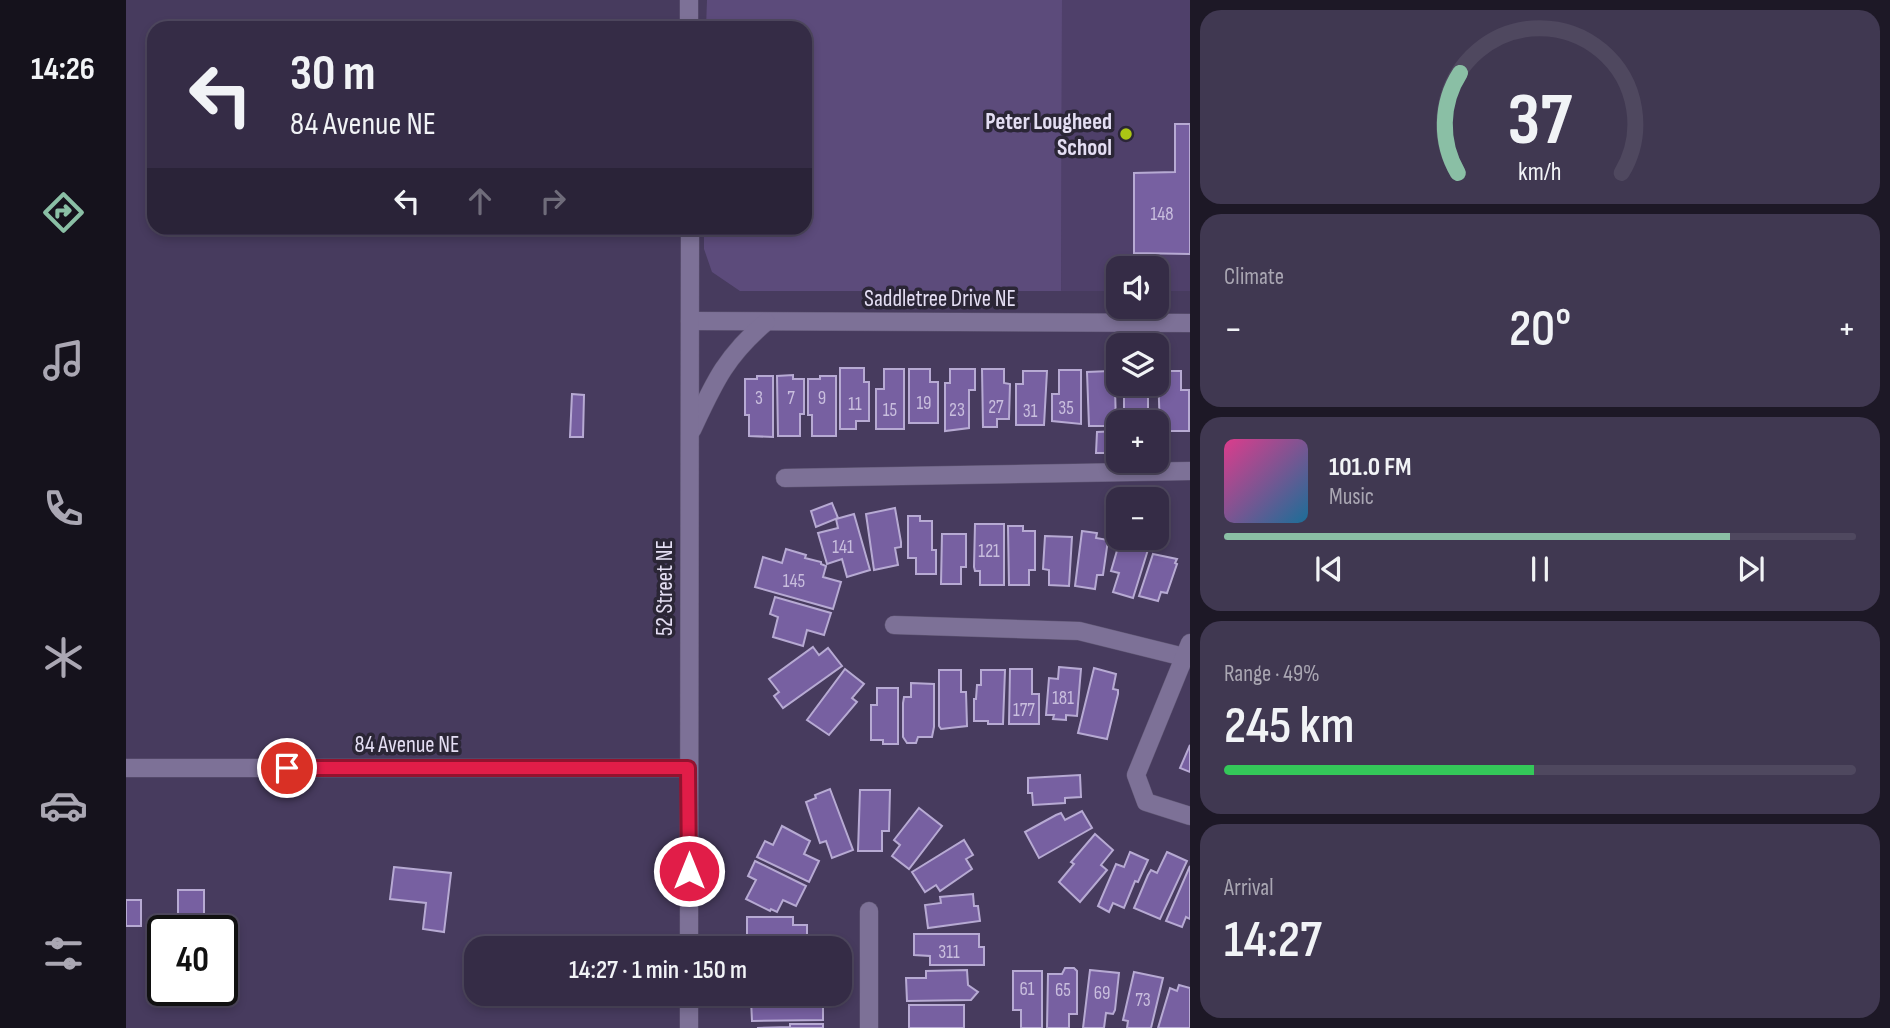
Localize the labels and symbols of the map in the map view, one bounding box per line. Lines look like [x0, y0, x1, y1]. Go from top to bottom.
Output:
place label: Peter Lougheed School [985, 108, 1112, 162]
marker: Peter Lougheed School [1118, 126, 1134, 142]
house number: 148 [1151, 203, 1173, 226]
street label: Saddletree Drive NE [864, 285, 1016, 313]
house number: 3 [755, 387, 763, 410]
house number: 7 [787, 387, 795, 410]
house number: 9 [818, 387, 826, 410]
house number: 19 [916, 392, 932, 415]
house number: 11 [848, 393, 862, 416]
house number: 27 [988, 396, 1004, 419]
house number: 35 [1058, 397, 1074, 420]
house number: 15 [883, 399, 897, 422]
house number: 23 [949, 399, 965, 422]
house number: 31 [1023, 400, 1038, 423]
house number: 141 [832, 536, 854, 559]
street label: 52 Street NE [651, 540, 679, 636]
house number: 121 [978, 540, 1000, 563]
house number: 145 [783, 570, 805, 593]
house number: 181 [1052, 687, 1074, 710]
house number: 177 [1013, 699, 1035, 722]
street label: 84 Avenue NE [355, 731, 459, 759]
pin [257, 738, 317, 798]
position arrow [652, 834, 726, 908]
speed limit sign: 40 [147, 915, 238, 1006]
house number: 311 [938, 941, 960, 964]
house number: 61 [1020, 978, 1035, 1001]
house number: 65 [1055, 979, 1071, 1002]
house number: 69 [1094, 982, 1110, 1005]
house number: 73 [1135, 989, 1151, 1012]

